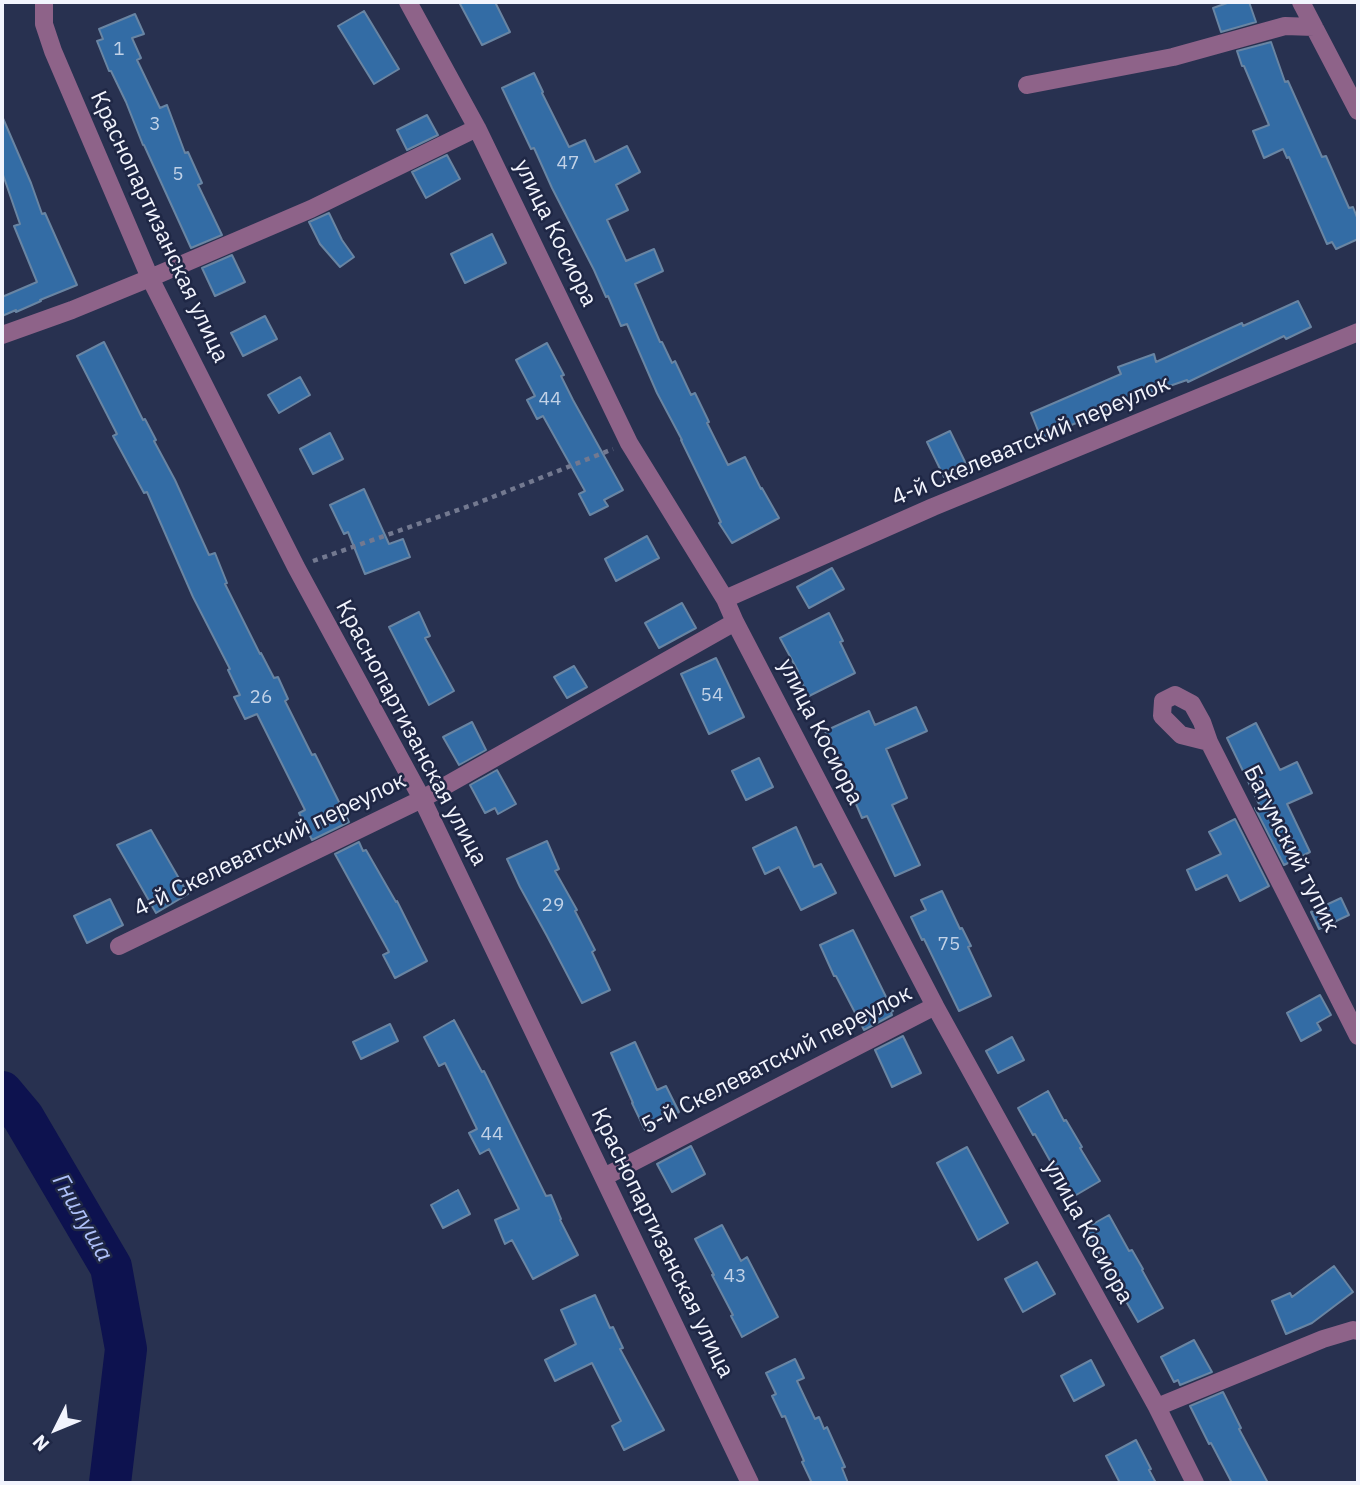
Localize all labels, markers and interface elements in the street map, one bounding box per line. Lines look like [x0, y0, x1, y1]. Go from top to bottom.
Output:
house number: 1 [113, 39, 125, 61]
street label: Краснопартизанская улица [84, 87, 234, 367]
house number: 3 [149, 114, 161, 136]
house number: 47 [557, 153, 579, 175]
street label: улица Косиора [507, 155, 603, 311]
house number: 5 [172, 164, 184, 186]
street label: 4-й Скелеватский переулок [888, 370, 1174, 512]
house number: 44 [539, 389, 561, 411]
street label: Краснопартизанская улица [329, 596, 493, 870]
street label: улица Косиора [771, 654, 869, 810]
house number: 54 [701, 685, 723, 707]
house number: 26 [250, 687, 272, 709]
street label: Батумский тупик [1237, 761, 1345, 937]
street label: 4-й Скелеватский переулок [129, 767, 411, 923]
house number: 29 [542, 895, 564, 917]
house number: 75 [938, 934, 960, 956]
street label: 5-й Скелеватский переулок [637, 980, 917, 1140]
street label: Краснопартизанская улица [585, 1104, 739, 1382]
house number: 44 [481, 1124, 503, 1146]
street label: улица Косиора [1037, 1155, 1139, 1309]
water label: Гнилуша [45, 1169, 119, 1267]
house number: 43 [724, 1266, 746, 1288]
north arrow [21, 1394, 91, 1464]
text: N [27, 1430, 54, 1457]

